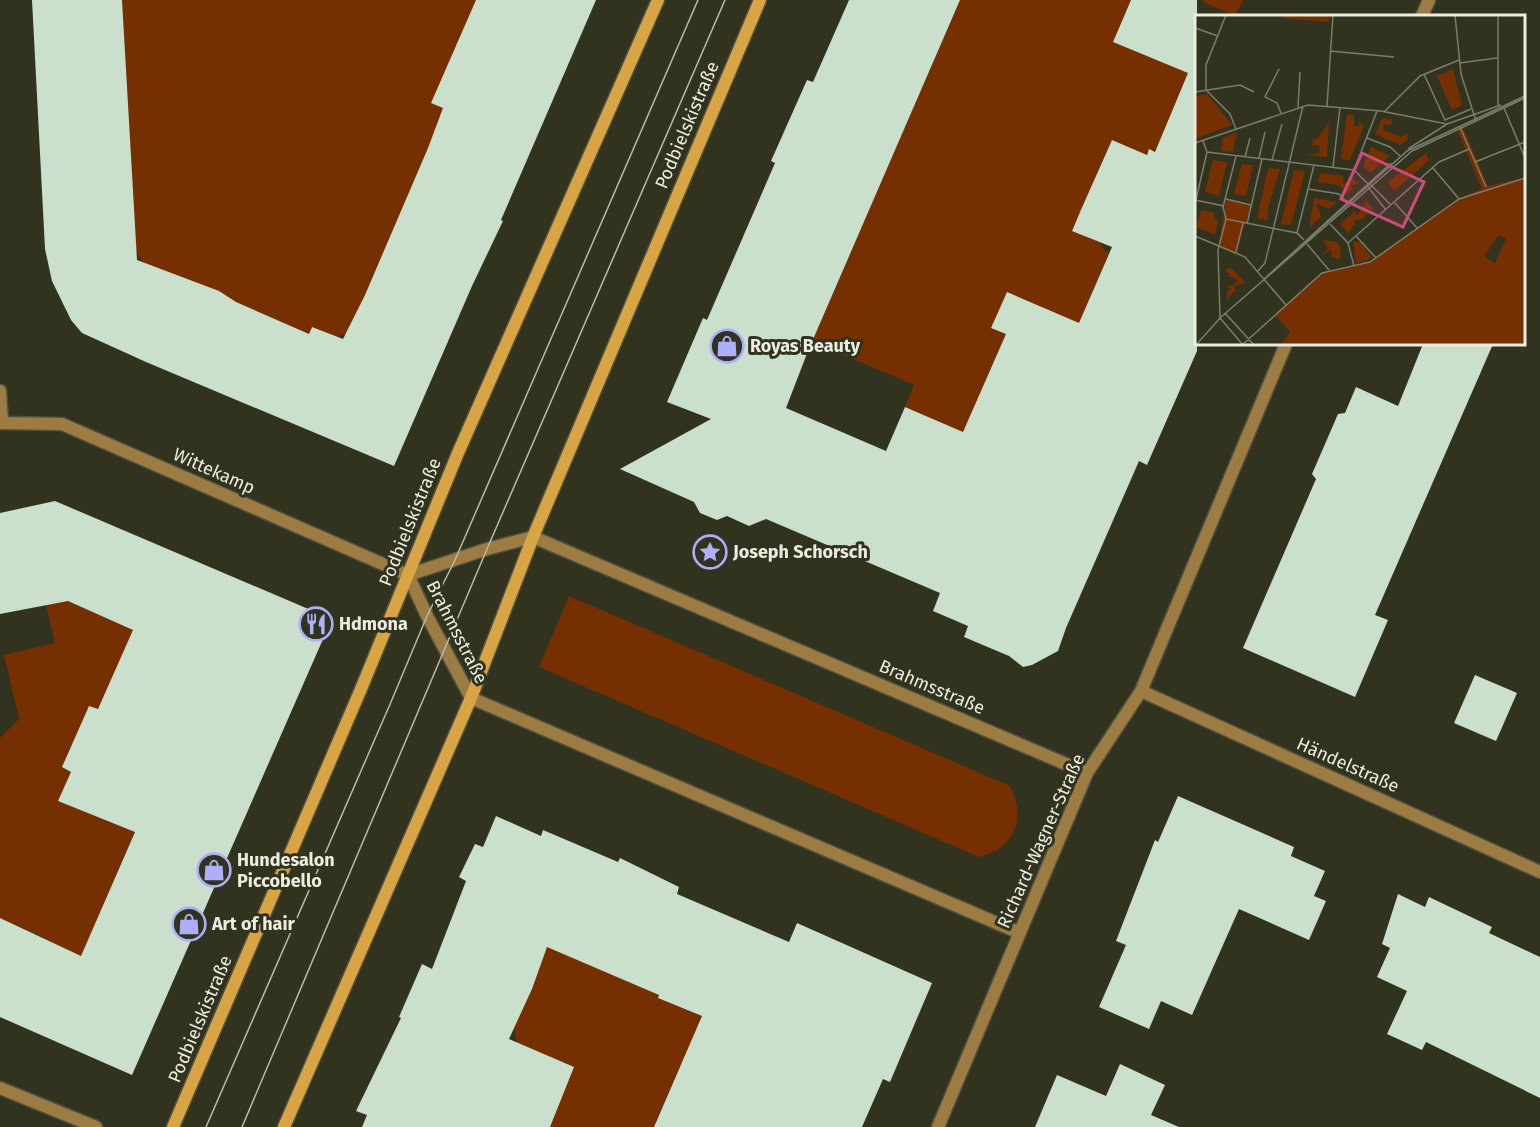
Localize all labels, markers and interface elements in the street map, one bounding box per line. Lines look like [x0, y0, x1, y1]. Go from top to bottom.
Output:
inset map [1195, 15, 1525, 345]
street label: Podbielskistraße [650, 58, 724, 192]
shop icon: Royas Beauty [709, 328, 745, 364]
place label: Royas Beauty [750, 335, 861, 357]
street label: Wittekamp [170, 443, 258, 499]
street label: Podbielskistraße [374, 455, 446, 589]
place icon: Joseph Schorsch [692, 534, 728, 570]
place label: Joseph Schorsch [732, 541, 868, 563]
street label: Brahmsstraße [422, 577, 492, 687]
restaurant icon: Hdmona [298, 606, 334, 642]
place label: Hdmona [339, 613, 408, 635]
street label: Brahmsstraße [876, 655, 988, 719]
street label: Händelstraße [1293, 733, 1403, 797]
street label: Richard-Wagner-Straße [993, 750, 1089, 932]
place label: Hundesalon Piccobello [237, 849, 335, 892]
shop icon: Hundesalon Piccobello [196, 852, 232, 888]
shop icon: Art of hair [171, 906, 207, 942]
place label: Art of hair [211, 913, 296, 935]
street label: Podbielskistraße [163, 952, 237, 1086]

